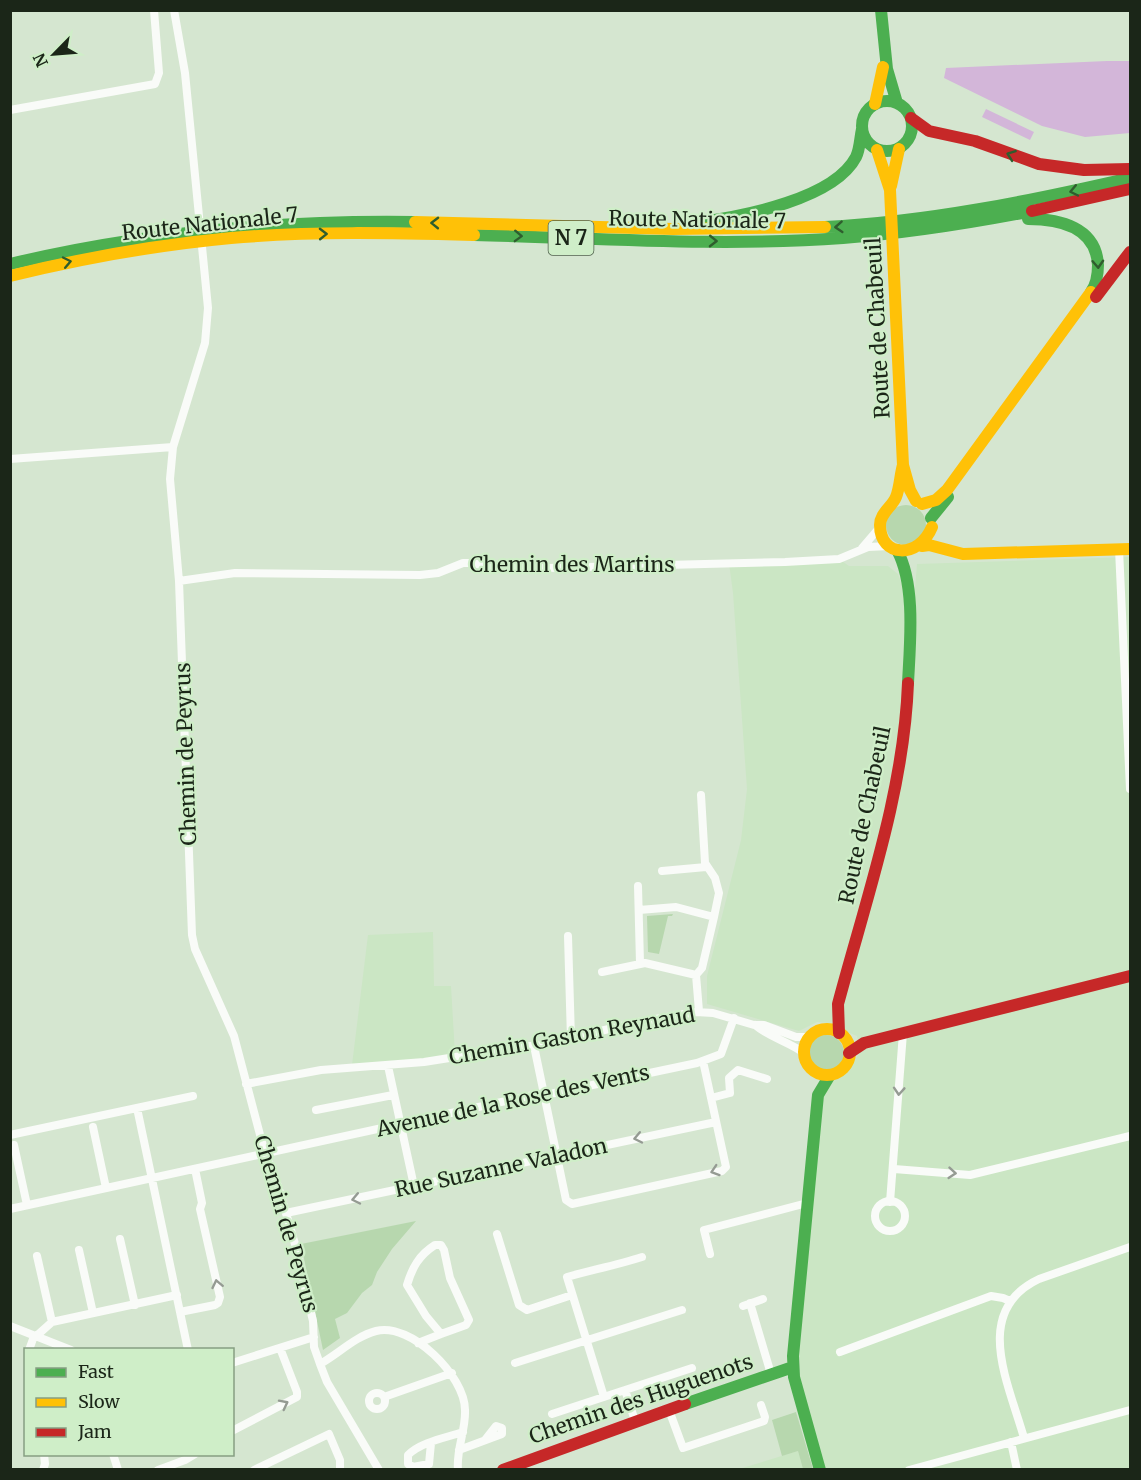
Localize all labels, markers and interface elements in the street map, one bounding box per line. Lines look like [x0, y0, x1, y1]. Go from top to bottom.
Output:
north arrow [24, 24, 84, 84]
text: N [29, 50, 52, 70]
one-way arrow [1006, 149, 1017, 162]
one-way arrow [1069, 184, 1079, 197]
street label: Route Nationale 7 [120, 201, 300, 246]
street label: Route Nationale 7 [608, 204, 786, 235]
one-way arrow [430, 217, 439, 229]
one-way arrow [835, 220, 844, 233]
road number: N 7 [548, 221, 594, 255]
one-way arrow [319, 227, 328, 240]
one-way arrow [514, 230, 523, 243]
one-way arrow [709, 235, 718, 247]
street label: Route de Chabeuil [859, 236, 896, 419]
one-way arrow [62, 257, 72, 270]
one-way arrow [1091, 259, 1104, 268]
street label: Chemin des Martins [469, 551, 675, 578]
street label: Chemin de Peyrus [169, 662, 202, 846]
street label: Route de Chabeuil [832, 723, 897, 906]
street label: Chemin Gaston Reynaud [447, 1001, 697, 1070]
street label: Avenue de la Rose des Vents [373, 1058, 652, 1143]
one-way arrow [893, 1087, 906, 1096]
one-way arrow [633, 1131, 643, 1144]
street label: Chemin de Peyrus [248, 1132, 325, 1316]
street label: Rue Suzanne Valadon [392, 1132, 610, 1203]
one-way arrow [710, 1164, 721, 1176]
one-way arrow [948, 1166, 957, 1179]
one-way arrow [352, 1191, 362, 1204]
one-way arrow [211, 1279, 224, 1289]
legend [24, 1348, 234, 1456]
street label: Chemin des Huguenots [525, 1348, 756, 1450]
text: Fast [78, 1360, 114, 1383]
text: Slow [78, 1390, 121, 1413]
one-way arrow [278, 1399, 289, 1411]
text: Jam [77, 1420, 112, 1443]

